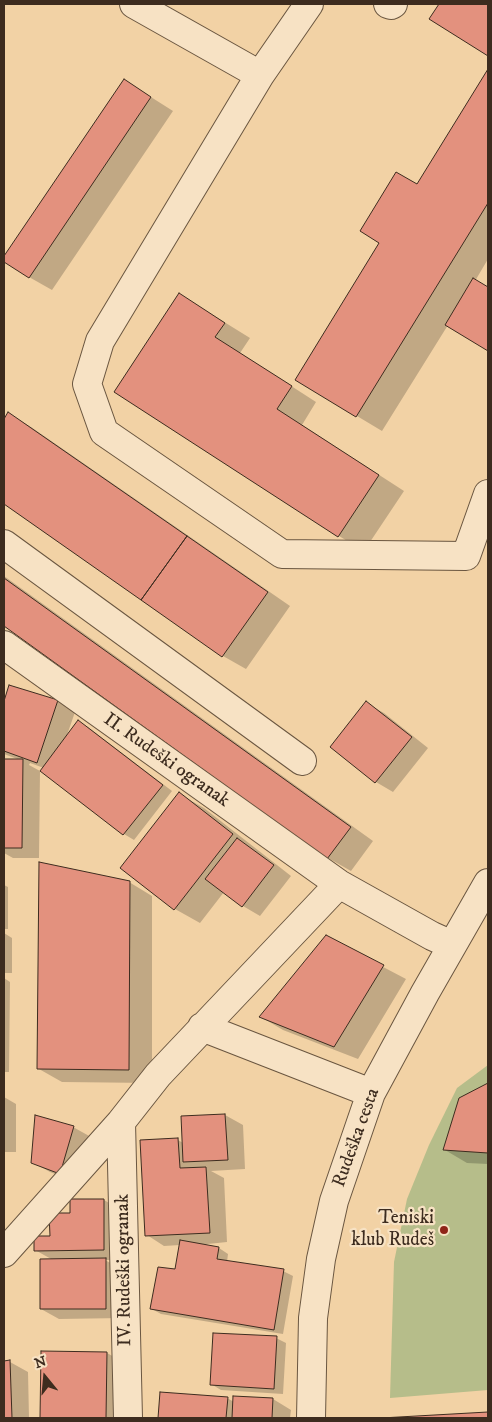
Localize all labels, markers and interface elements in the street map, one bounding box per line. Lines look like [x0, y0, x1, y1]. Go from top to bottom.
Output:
street label: II. Rudeški ogranak [98, 709, 234, 813]
street label: Rudeška cesta [329, 1085, 385, 1191]
street label: IV. Rudeški ogranak [112, 1194, 138, 1346]
place label: Teniski klub Rudeš [351, 1208, 434, 1252]
marker: Teniski klub Rudeš [438, 1224, 450, 1236]
north arrow [20, 1352, 70, 1402]
text: N [32, 1352, 49, 1373]

